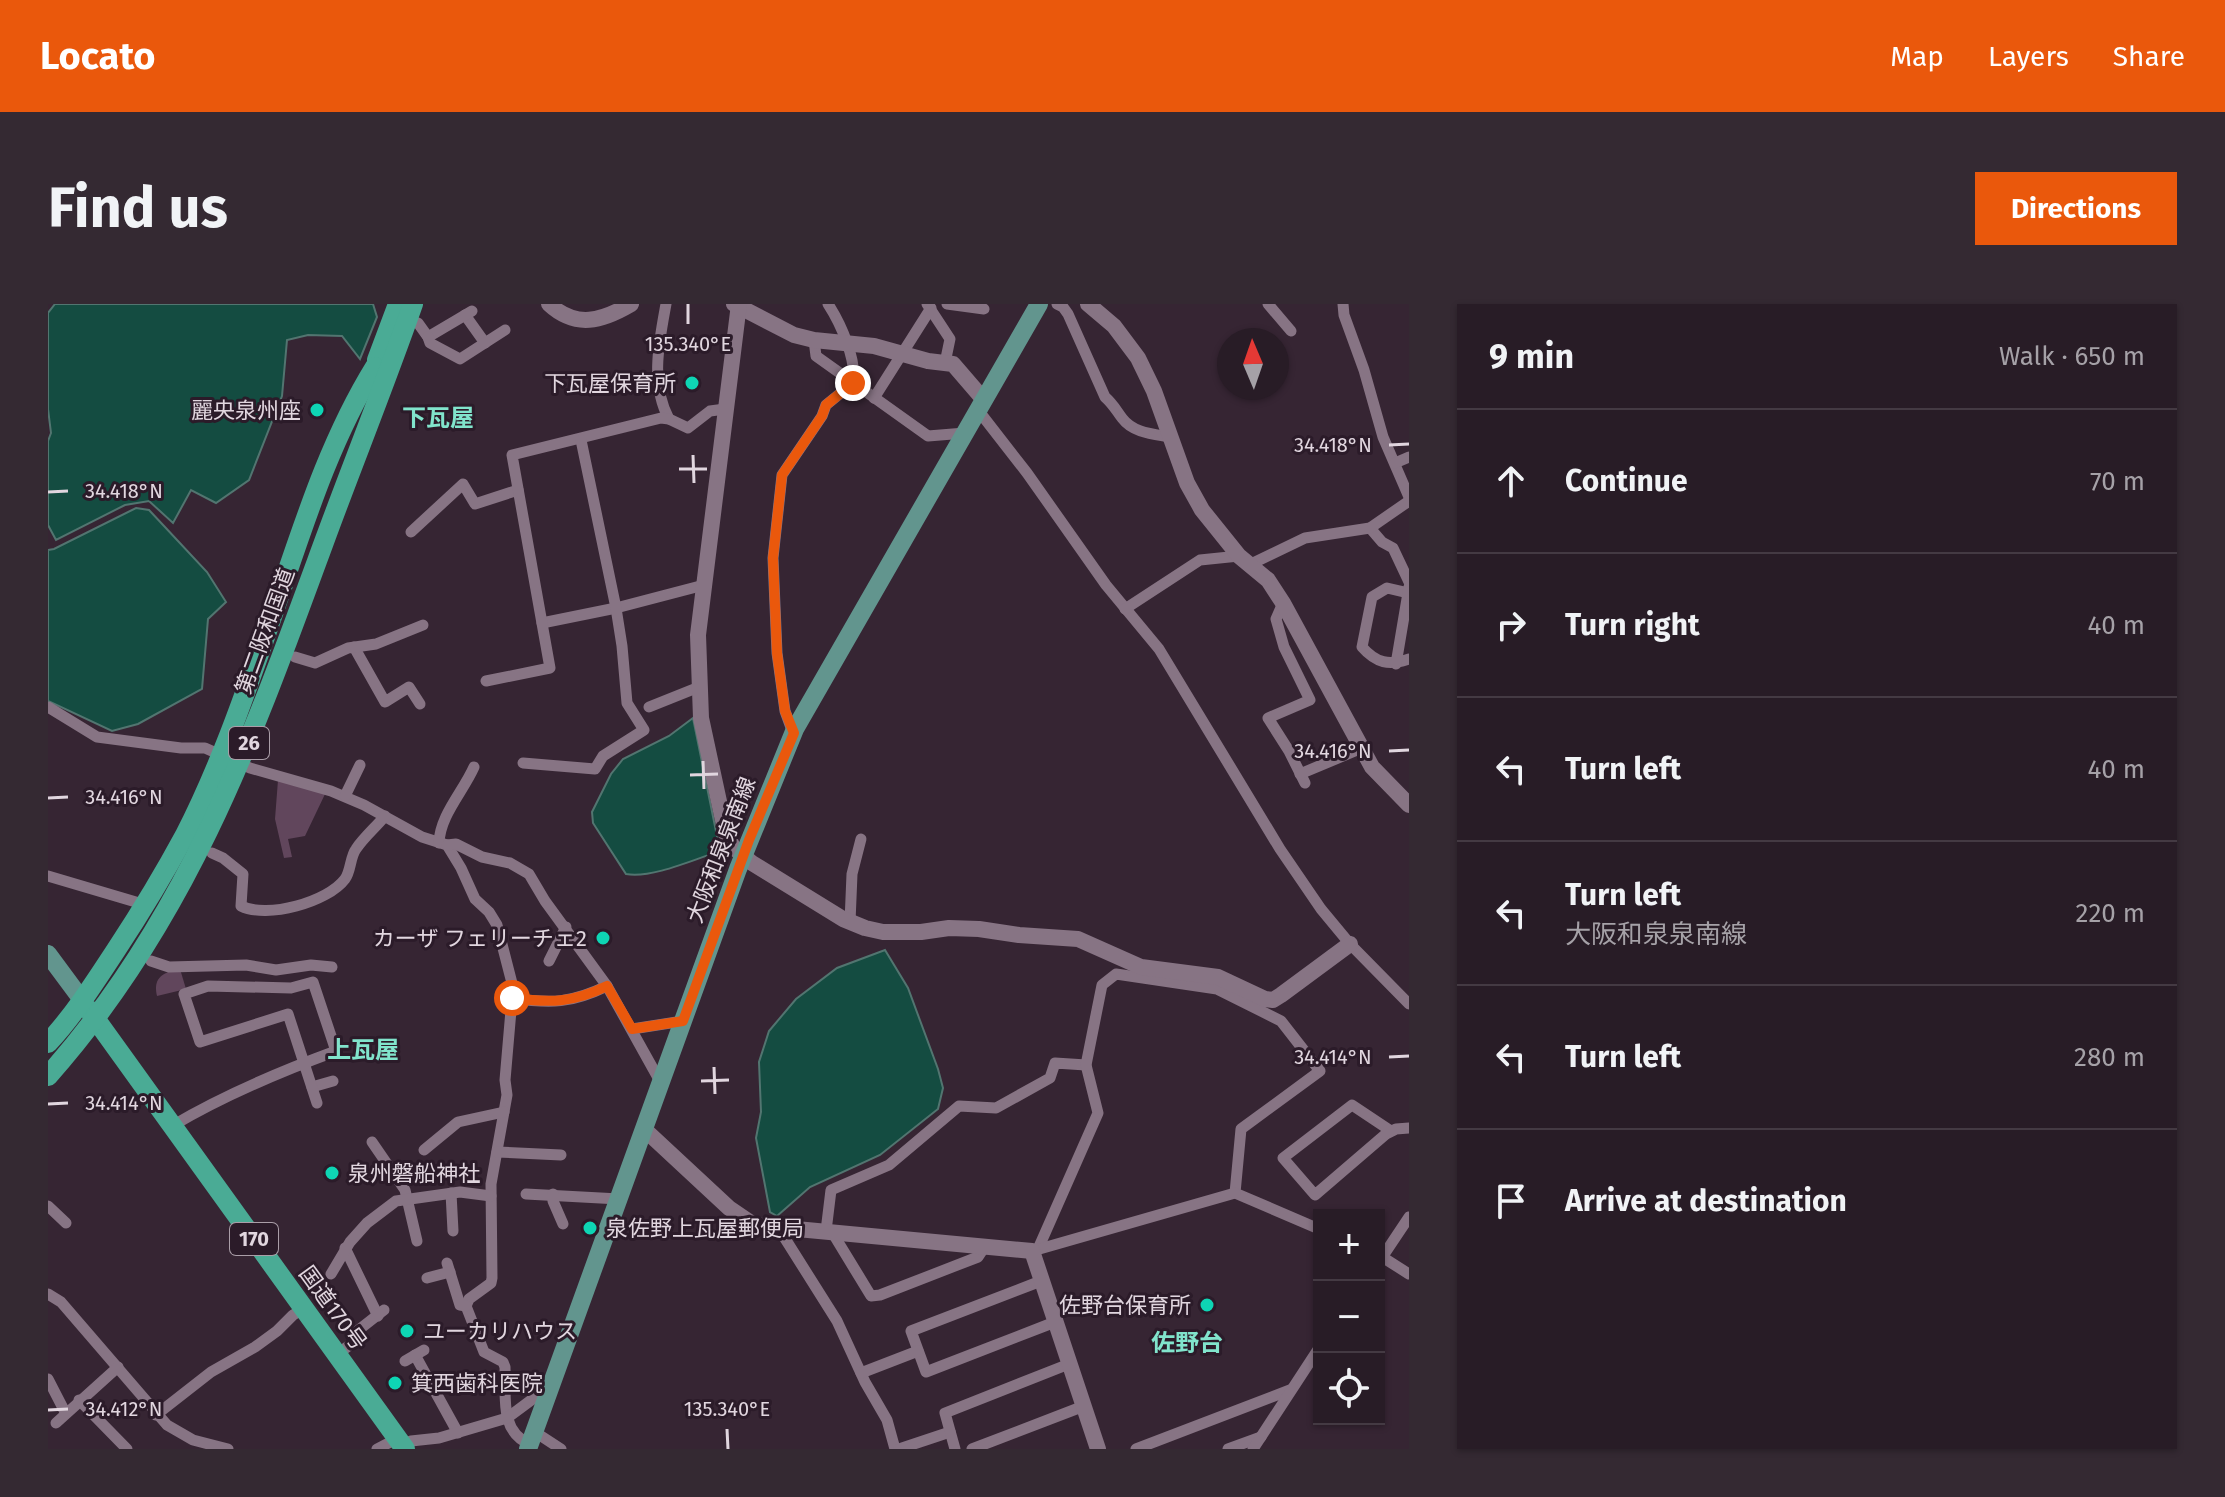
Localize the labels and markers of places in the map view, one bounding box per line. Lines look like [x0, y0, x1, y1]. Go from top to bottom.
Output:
place label: 下瓦屋保育所 [544, 370, 676, 397]
marker: 下瓦屋保育所 [683, 374, 701, 392]
place label: 麗央泉州座 [191, 397, 301, 424]
marker: 麗央泉州座 [308, 401, 326, 419]
place label: カーザ フェリーチェ2 [373, 925, 587, 952]
marker: カーザ フェリーチェ2 [594, 929, 612, 947]
place label: 泉州磐船神社 [348, 1160, 480, 1187]
marker: 泉州磐船神社 [323, 1164, 341, 1182]
place label: 泉佐野上瓦屋郵便局 [606, 1215, 804, 1242]
marker: 泉佐野上瓦屋郵便局 [581, 1219, 599, 1237]
place label: 佐野台保育所 [1059, 1292, 1191, 1319]
marker: 佐野台保育所 [1198, 1296, 1216, 1314]
place label: ユーカリハウス [423, 1318, 577, 1345]
marker: ユーカリハウス [398, 1322, 416, 1340]
place label: 箕西歯科医院 [411, 1370, 543, 1397]
marker: 箕西歯科医院 [386, 1374, 404, 1392]

